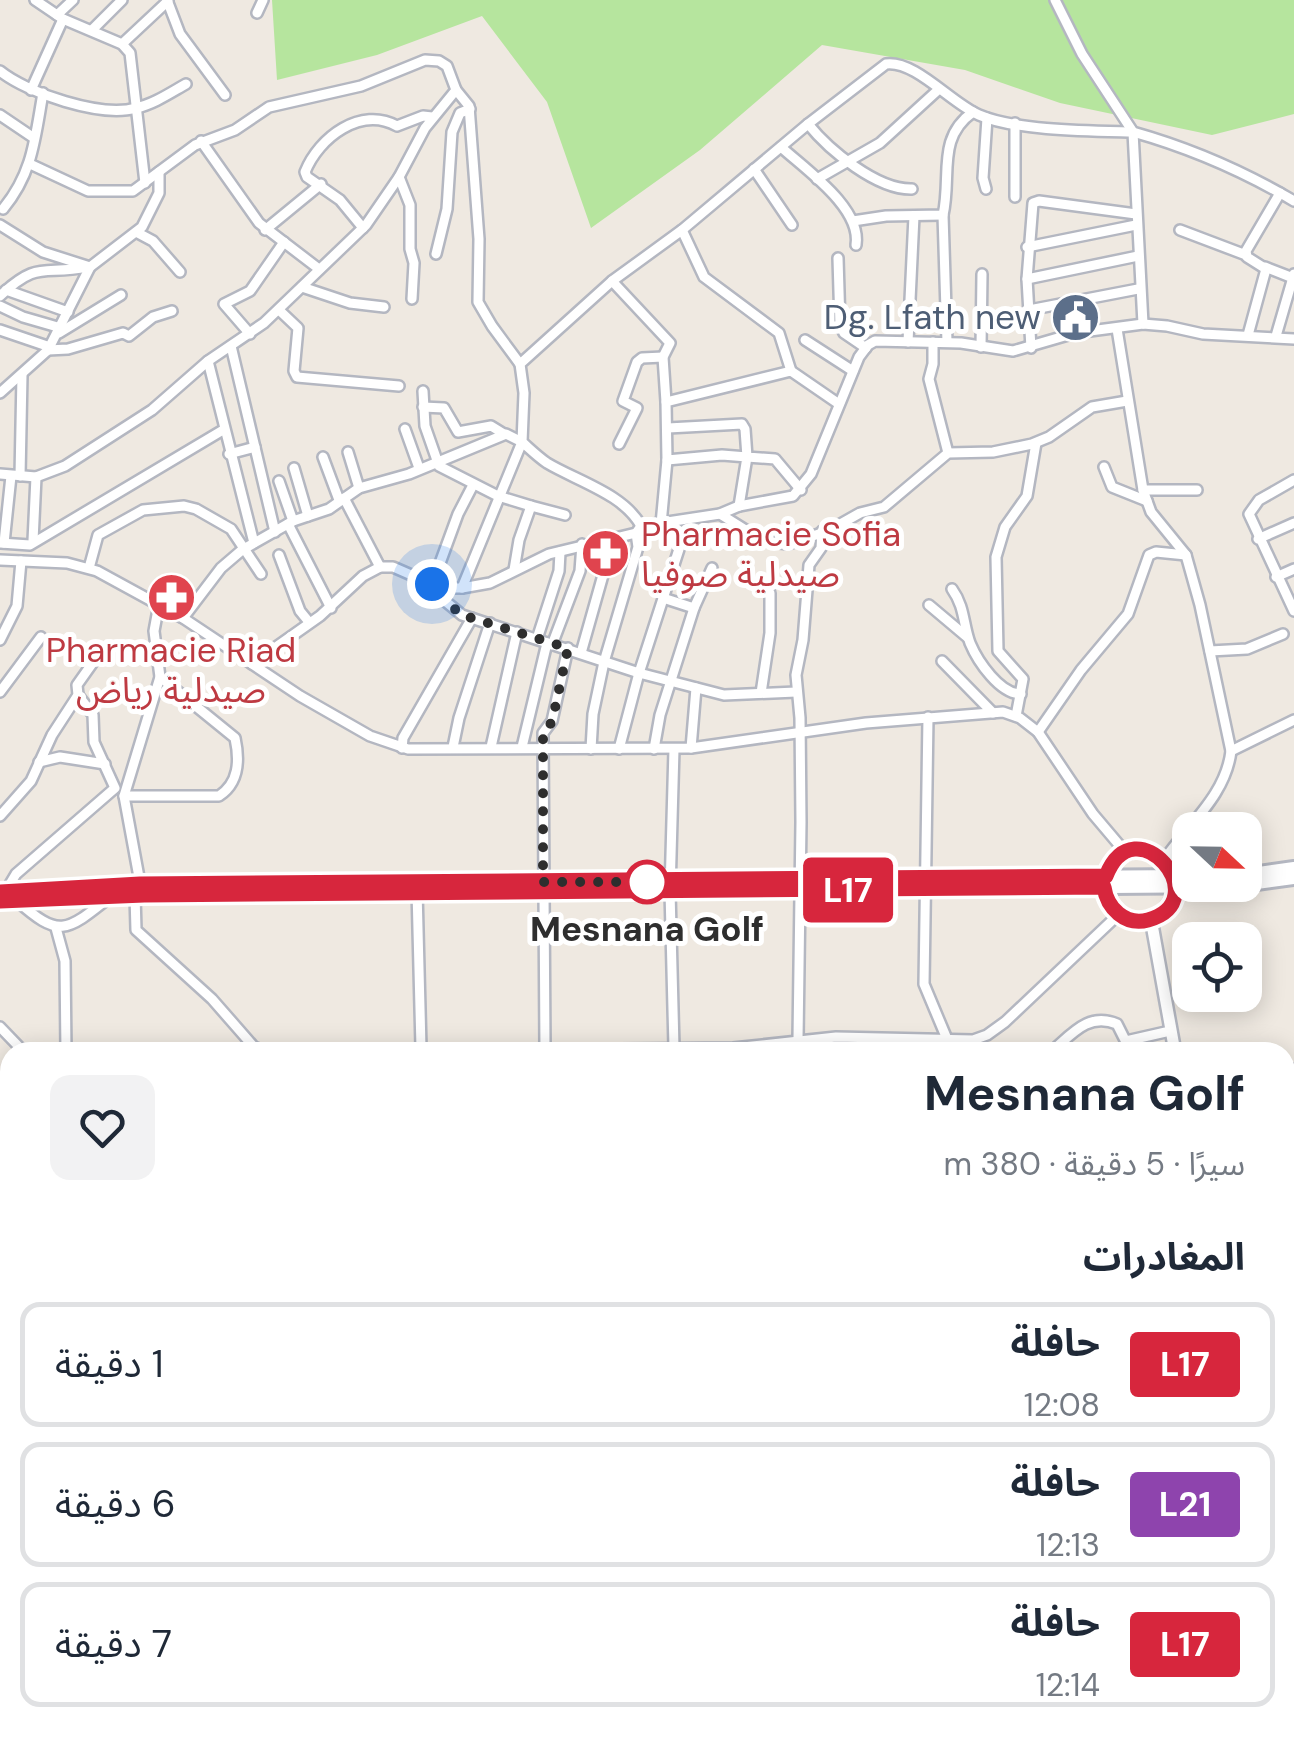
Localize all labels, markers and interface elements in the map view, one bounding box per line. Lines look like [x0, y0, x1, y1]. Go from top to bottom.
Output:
public building icon: Dg. Lfath new [1050, 291, 1102, 343]
place label: Dg. Lfath new [824, 294, 1041, 340]
place label: Pharmacie Sofia صيدلية صوفيا [641, 511, 901, 597]
pharmacy icon: Pharmacie Sofia صيدلية صوفيا [580, 528, 632, 580]
your location [407, 559, 457, 609]
pharmacy icon: Pharmacie Riad صيدلية رياض [145, 572, 197, 624]
place label: Pharmacie Riad صيدلية رياض [46, 627, 296, 713]
north arrow [1172, 812, 1262, 902]
map controls [1172, 812, 1262, 1012]
line badge: L17 [790, 858, 906, 922]
marker: Mesnana Golf [626, 861, 668, 903]
text: L17 [823, 867, 873, 913]
place label: Mesnana Golf [530, 906, 764, 952]
button: locate [1172, 922, 1262, 1012]
text: Mesnana Golf [924, 1062, 1245, 1125]
button: heart [50, 1075, 155, 1180]
text: سيرًا · 5 دقيقة · 380 m [944, 1143, 1245, 1185]
text: المغادرات [1083, 1232, 1245, 1282]
text: حافلة [1011, 1318, 1100, 1368]
text: 1 دقيقة [55, 1339, 164, 1389]
text: L17 [1160, 1341, 1210, 1387]
text: 12:08 [1024, 1384, 1100, 1426]
text: حافلة [1011, 1458, 1100, 1508]
text: 6 دقيقة [55, 1479, 176, 1529]
text: L21 [1159, 1481, 1211, 1527]
text: 12:13 [1036, 1524, 1100, 1566]
text: حافلة [1011, 1598, 1100, 1648]
text: 7 دقيقة [55, 1619, 172, 1669]
text: L17 [1160, 1621, 1210, 1667]
text: 12:14 [1036, 1664, 1100, 1706]

